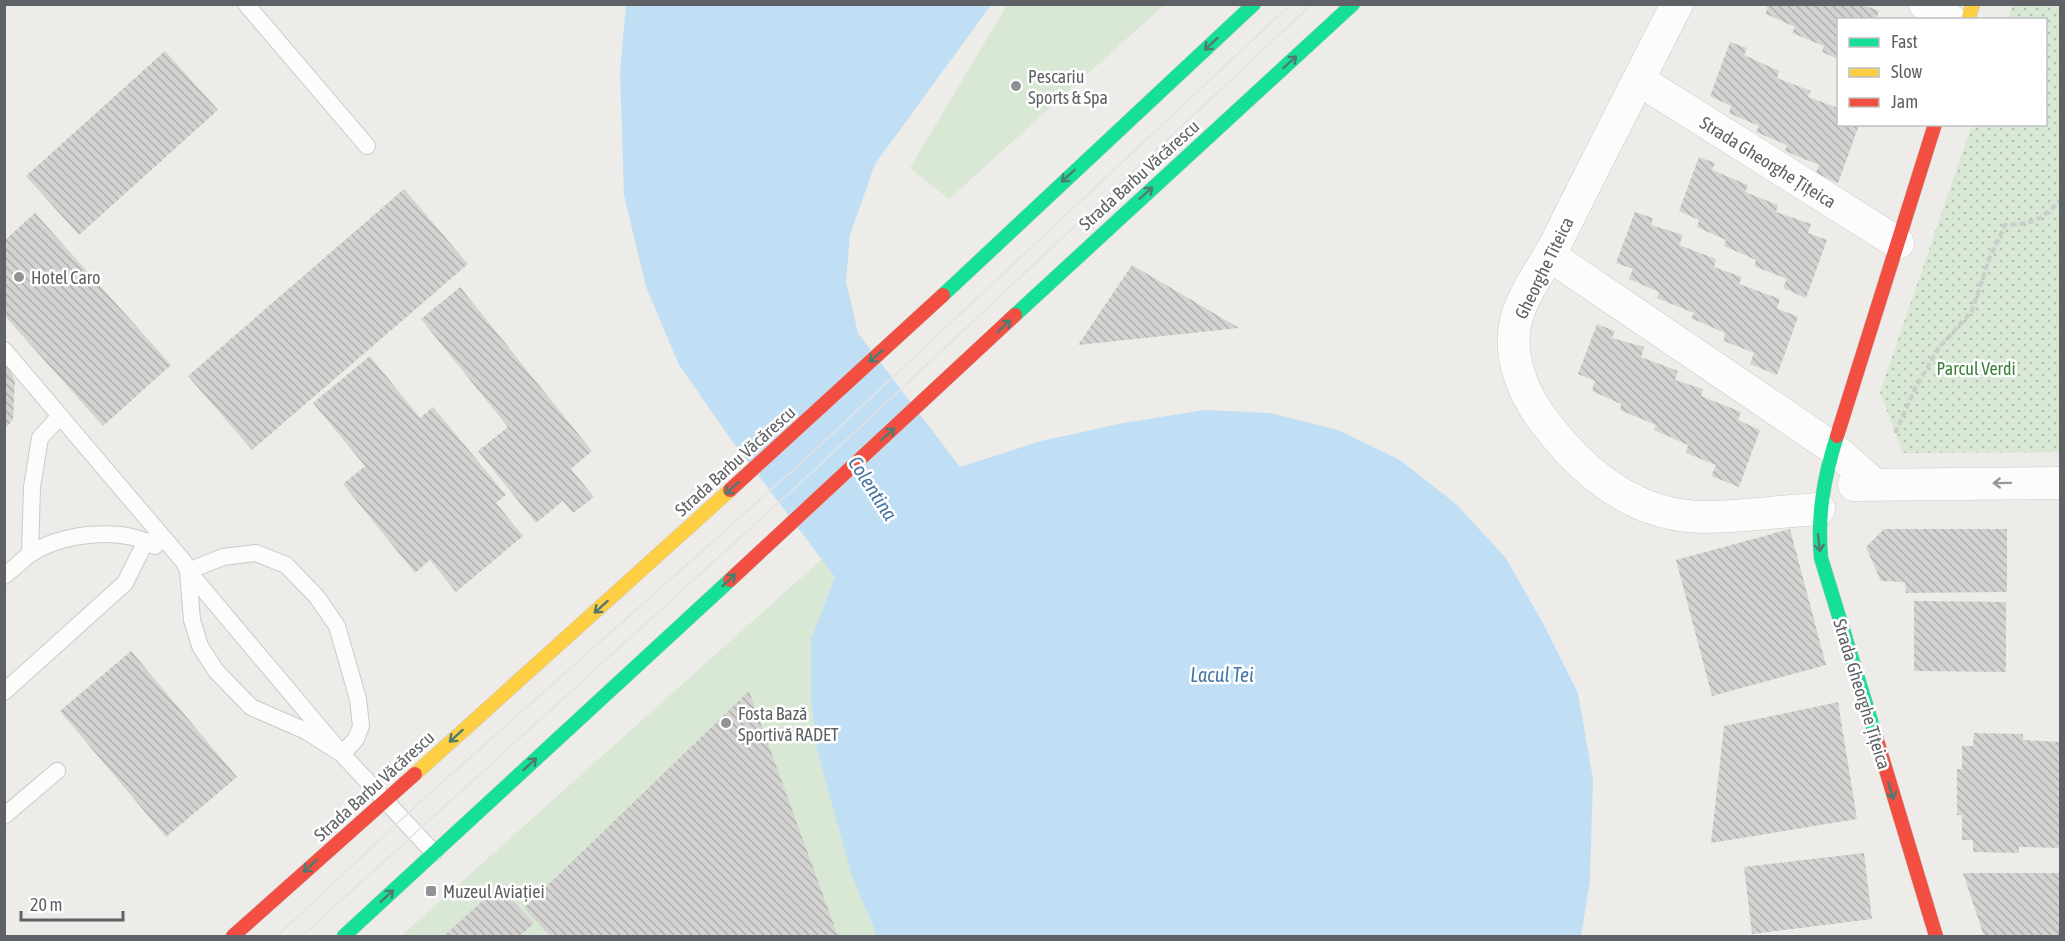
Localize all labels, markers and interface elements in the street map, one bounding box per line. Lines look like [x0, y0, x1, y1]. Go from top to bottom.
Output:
legend [1837, 18, 2047, 126]
text: Fast [1891, 31, 1918, 52]
one-way arrow [1204, 37, 1219, 51]
one-way arrow [1282, 55, 1297, 69]
text: Slow [1891, 61, 1922, 82]
place label: Pescariu Sports & Spa [1028, 66, 1108, 108]
marker: Pescariu Sports & Spa [1009, 79, 1023, 93]
text: Jam [1891, 91, 1918, 112]
street label: Strada Gheorghe Țițeica [1696, 112, 1840, 212]
street label: Strada Barbu Văcărescu [1075, 116, 1203, 234]
one-way arrow [1061, 169, 1076, 183]
one-way arrow [1138, 186, 1153, 200]
street label: Gheorghe Titeica [1510, 214, 1578, 322]
place label: Hotel Caro [31, 267, 101, 288]
marker: Hotel Caro [12, 270, 26, 284]
one-way arrow [996, 319, 1011, 334]
one-way arrow [869, 349, 884, 363]
park label: Parcul Verdi [1936, 358, 2016, 379]
street label: Strada Barbu Văcărescu [671, 402, 799, 520]
one-way arrow [881, 427, 896, 441]
water label: Colentina [844, 452, 902, 524]
one-way arrow [1993, 478, 2013, 489]
one-way arrow [725, 481, 740, 495]
one-way arrow [1814, 533, 1825, 553]
one-way arrow [722, 573, 737, 587]
one-way arrow [594, 600, 609, 614]
street label: Strada Gheorghe Țițeica [1829, 616, 1895, 772]
water label: Lacul Tei [1190, 663, 1254, 686]
place label: Fosta Bază Sportivă RADET [738, 703, 839, 745]
marker: Fosta Bază Sportivă RADET [719, 716, 733, 730]
street label: Strada Barbu Văcărescu [310, 727, 438, 845]
one-way arrow [448, 729, 463, 743]
one-way arrow [522, 757, 537, 771]
one-way arrow [1886, 781, 1897, 800]
one-way arrow [303, 859, 318, 874]
place label: Muzeul Aviației [443, 881, 545, 902]
scale bar [21, 884, 123, 922]
marker: Muzeul Aviației [424, 884, 438, 898]
one-way arrow [379, 890, 394, 904]
text: 20 m [30, 894, 62, 915]

